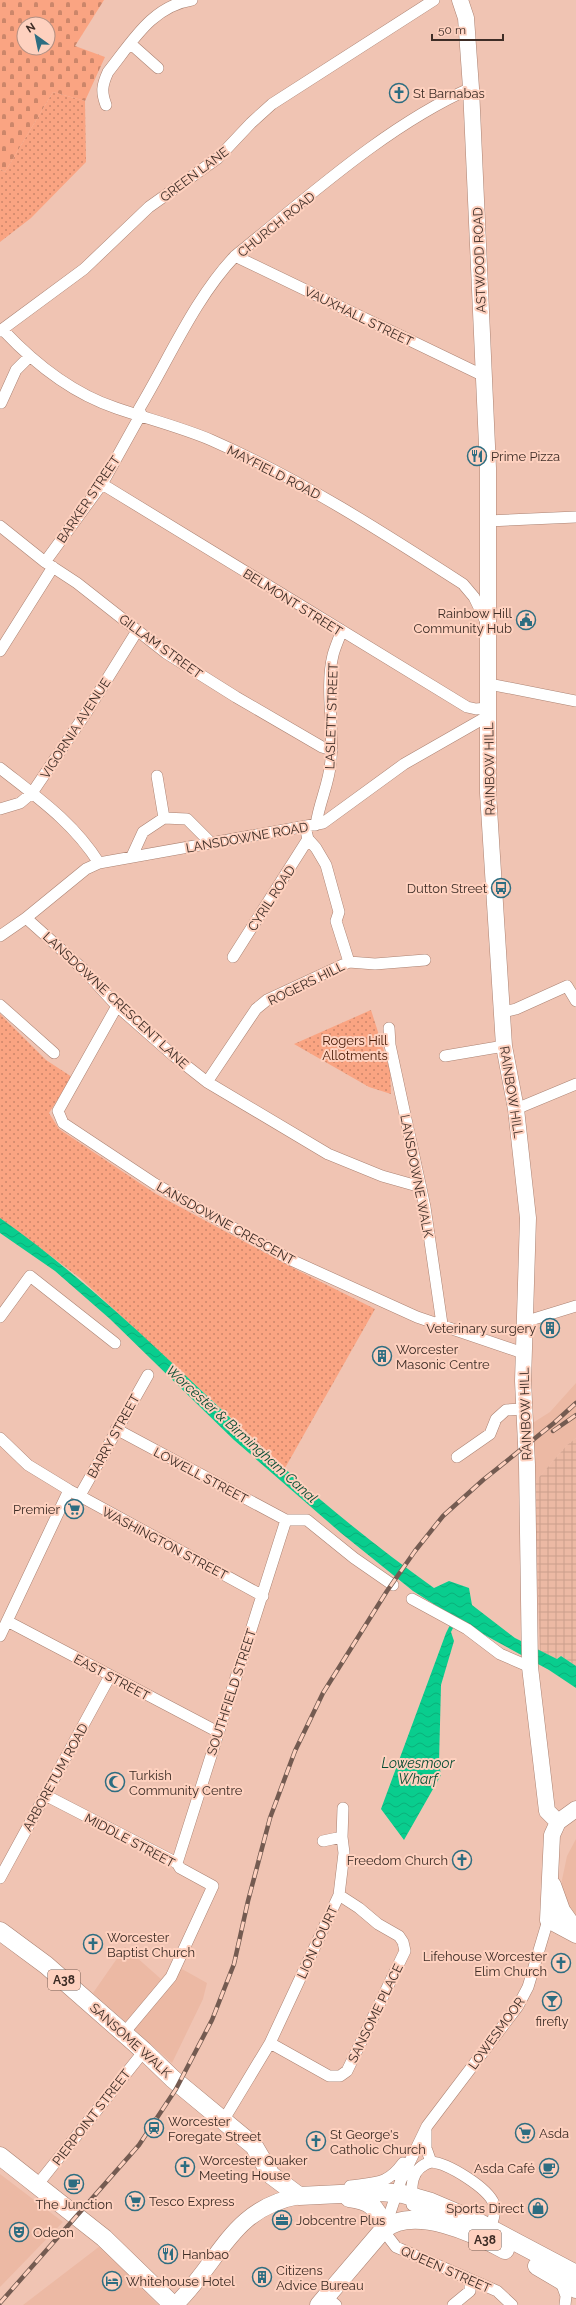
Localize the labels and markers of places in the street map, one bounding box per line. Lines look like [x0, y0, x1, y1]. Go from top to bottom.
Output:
church icon: St Barnabas [388, 82, 410, 104]
place label: St Barnabas [413, 86, 485, 101]
restaurant icon: Prime Pizza [466, 445, 488, 467]
place label: Prime Pizza [491, 449, 560, 464]
place label: Rainbow Hill Community Hub [414, 606, 512, 636]
public building icon: Rainbow Hill Community Hub [515, 609, 537, 631]
bus stop icon: Dutton Street [490, 877, 512, 899]
place label: Dutton Street [407, 881, 488, 896]
building icon: Veterinary surgery [539, 1317, 561, 1339]
place label: Veterinary surgery [426, 1321, 536, 1336]
place label: Worcester Masonic Centre [396, 1342, 490, 1372]
building icon: Worcester Masonic Centre [371, 1345, 393, 1367]
supermarket icon: Premier [63, 1498, 85, 1520]
place label: Premier [13, 1502, 60, 1517]
place label: Turkish Community Centre [129, 1768, 243, 1798]
mosque icon: Turkish Community Centre [104, 1771, 126, 1793]
church icon: Freedom Church [451, 1849, 473, 1871]
place label: Freedom Church [347, 1853, 448, 1868]
place label: Worcester Baptist Church [107, 1930, 195, 1960]
church icon: Worcester Baptist Church [82, 1933, 104, 1955]
place label: Lifehouse Worcester Elim Church [423, 1949, 547, 1979]
church icon: Lifehouse Worcester Elim Church [550, 1952, 572, 1974]
bar icon: firefly [541, 1990, 563, 2012]
place label: firefly [536, 2014, 568, 2029]
place label: Worcester Foregate Street [168, 2114, 262, 2144]
station icon: Worcester Foregate Street [143, 2117, 165, 2139]
supermarket icon: Asda [514, 2122, 536, 2144]
place label: Asda [539, 2126, 569, 2141]
place label: St George's Catholic Church [330, 2127, 426, 2157]
church icon: St George's Catholic Church [305, 2130, 327, 2152]
place label: Worcester Quaker Meeting House [199, 2153, 308, 2183]
church icon: Worcester Quaker Meeting House [174, 2156, 196, 2178]
cafe icon: Asda Café [538, 2157, 560, 2179]
place label: Asda Café [474, 2161, 535, 2176]
cafe icon: The Junction [63, 2173, 85, 2195]
supermarket icon: Tesco Express [124, 2190, 146, 2212]
place label: Tesco Express [149, 2194, 235, 2209]
place label: The Junction [35, 2197, 113, 2212]
shop icon: Sports Direct [527, 2197, 549, 2219]
place label: Sports Direct [446, 2201, 525, 2216]
office icon: Jobcentre Plus [271, 2209, 293, 2231]
place label: Jobcentre Plus [296, 2213, 385, 2228]
theatre icon: Odeon [8, 2221, 30, 2243]
place label: Odeon [33, 2225, 74, 2240]
restaurant icon: Hanbao [157, 2243, 179, 2265]
place label: Hanbao [182, 2247, 229, 2262]
place label: Citizens Advice Bureau [276, 2263, 364, 2293]
building icon: Citizens Advice Bureau [251, 2266, 273, 2288]
hotel icon: Whitehouse Hotel [101, 2270, 123, 2292]
place label: Whitehouse Hotel [126, 2274, 235, 2289]

